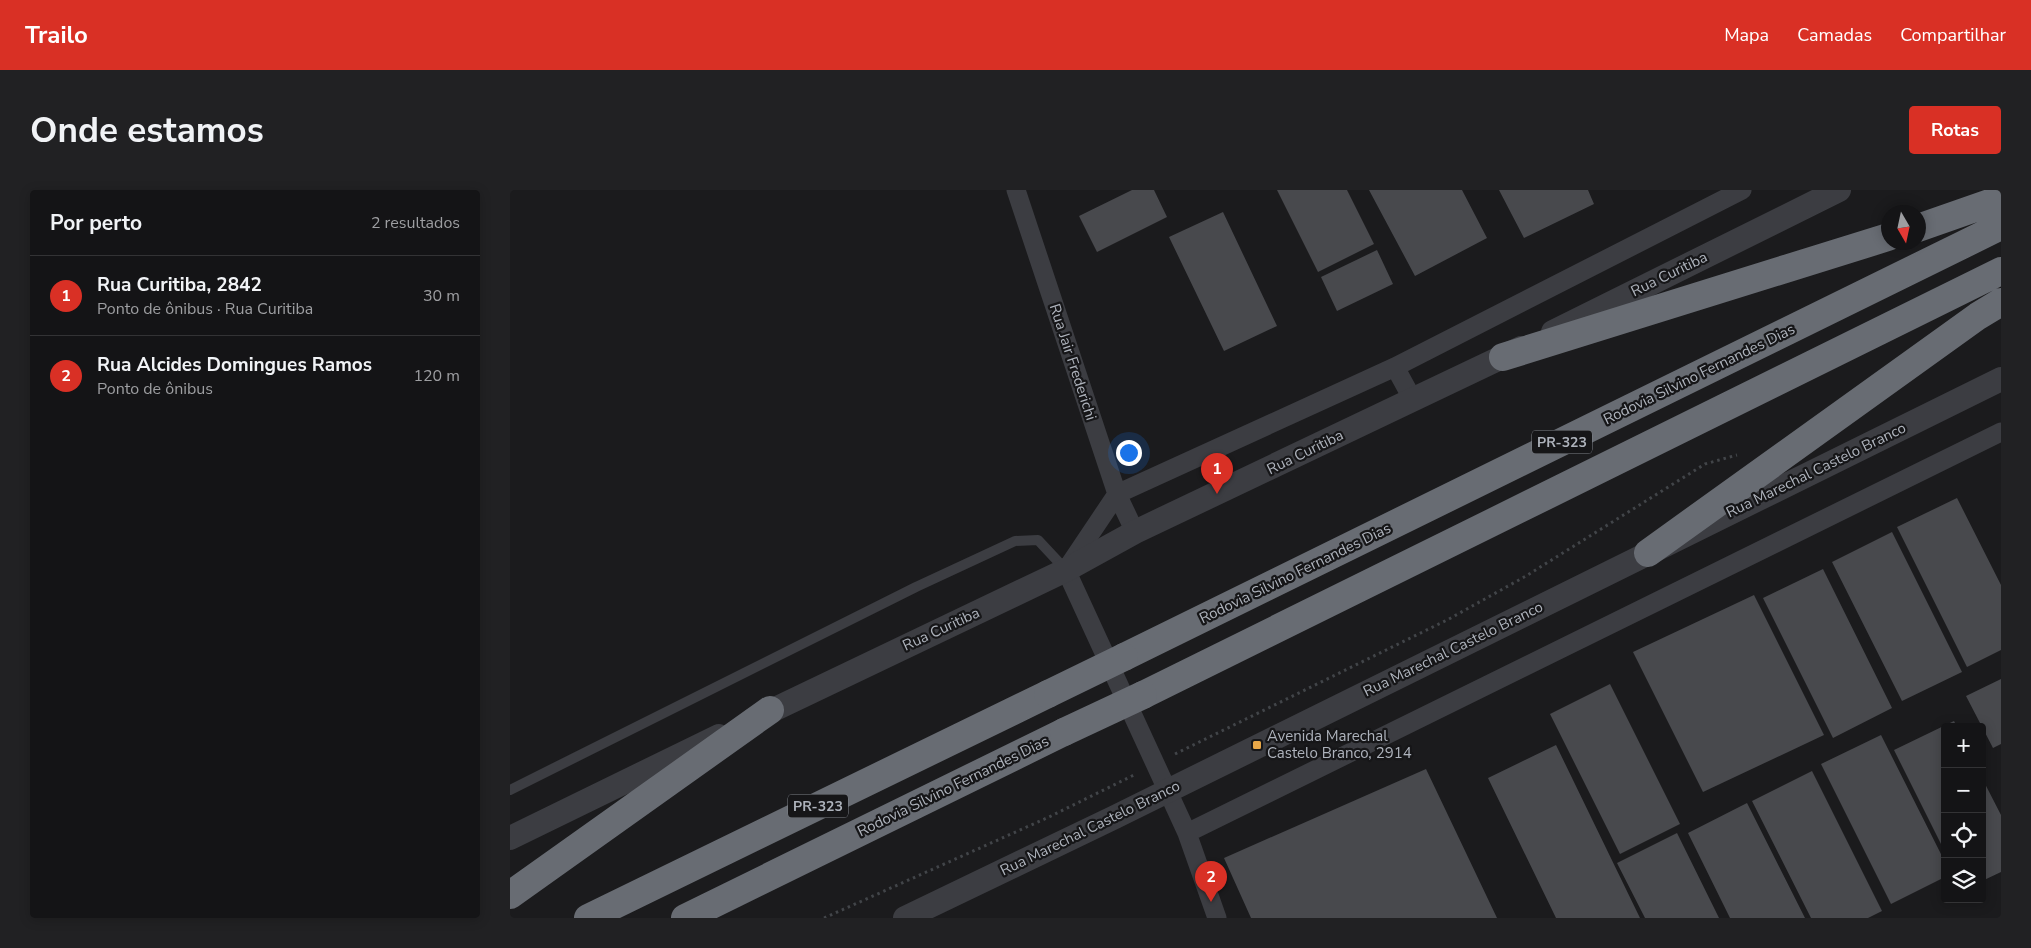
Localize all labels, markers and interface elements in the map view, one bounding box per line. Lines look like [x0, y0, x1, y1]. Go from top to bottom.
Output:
text: Trailo [25, 19, 88, 51]
text: Mapa [1724, 23, 1769, 47]
text: Camadas [1797, 23, 1872, 47]
text: Compartilhar [1900, 23, 2006, 47]
button: Rotas [1909, 106, 2001, 154]
text: Onde estamos [30, 107, 264, 154]
north arrow [1881, 205, 1926, 250]
text: Por perto [50, 209, 142, 237]
text: 2 resultados [371, 212, 460, 234]
street label: Rua Curitiba [1627, 247, 1711, 301]
text: Rua Curitiba, 2842 [97, 272, 262, 298]
text: 1 [61, 285, 71, 307]
text: 30 m [423, 285, 460, 307]
text: Ponto de ônibus · Rua Curitiba [97, 298, 313, 320]
street label: Rua Jair Frederichi [1045, 301, 1101, 423]
street label: Rodovia Silvino Fernandes Dias [1600, 319, 1798, 429]
text: Rua Alcides Domingues Ramos [97, 352, 372, 378]
text: 2 [61, 365, 71, 387]
text: 120 m [413, 365, 460, 387]
text: Ponto de ônibus [97, 378, 213, 400]
street label: Rua Marechal Castelo Branco [1723, 418, 1909, 522]
street label: Rua Curitiba [1263, 425, 1347, 479]
road number: PR-323 [1532, 430, 1592, 454]
your location [1116, 440, 1142, 466]
pin: 1 [1201, 453, 1233, 494]
street label: Rodovia Silvino Fernandes Dias [1196, 518, 1394, 628]
street label: Rua Marechal Castelo Branco [1360, 597, 1546, 701]
street label: Rua Curitiba [899, 602, 983, 656]
map controls [1941, 723, 1986, 903]
button: + [1941, 723, 1986, 768]
place label: Avenida Marechal Castelo Branco, 2914 [1267, 726, 1412, 763]
street label: Rodovia Silvino Fernandes Dias [854, 731, 1052, 841]
marker: Avenida Marechal Castelo Branco, 2914 [1251, 739, 1263, 751]
button: − [1941, 768, 1986, 813]
street label: Rua Marechal Castelo Branco [997, 776, 1183, 880]
road number: PR-323 [788, 794, 848, 818]
button: locate [1941, 813, 1986, 858]
button: layers [1941, 858, 1986, 903]
pin: 2 [1195, 861, 1227, 902]

